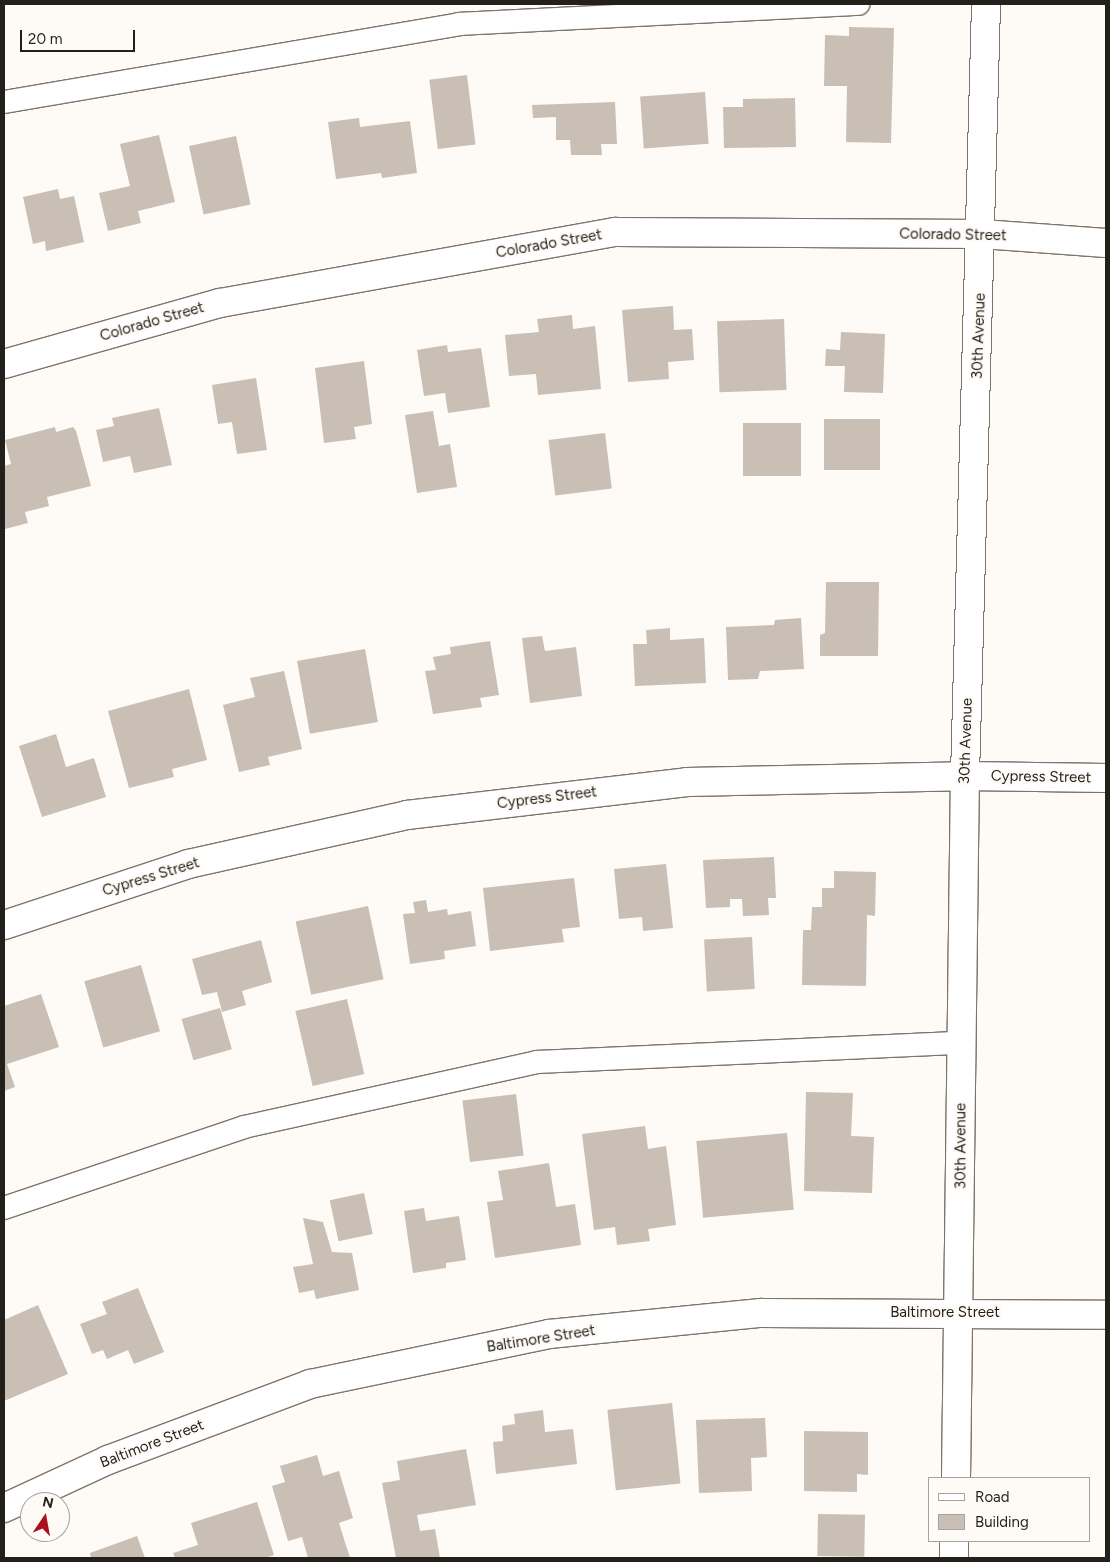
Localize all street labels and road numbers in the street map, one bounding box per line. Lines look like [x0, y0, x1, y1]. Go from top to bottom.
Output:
street label: Colorado Street [899, 225, 1007, 245]
street label: Colorado Street [495, 226, 603, 262]
street label: 30th Avenue [969, 293, 989, 379]
street label: Colorado Street [98, 299, 206, 345]
street label: 30th Avenue [956, 698, 976, 784]
street label: Cypress Street [991, 767, 1091, 787]
street label: Cypress Street [496, 783, 598, 813]
street label: Cypress Street [100, 854, 202, 900]
street label: 30th Avenue [952, 1103, 970, 1189]
street label: Baltimore Street [890, 1304, 1000, 1322]
street label: Baltimore Street [485, 1322, 597, 1356]
street label: Baltimore Street [98, 1416, 206, 1472]

